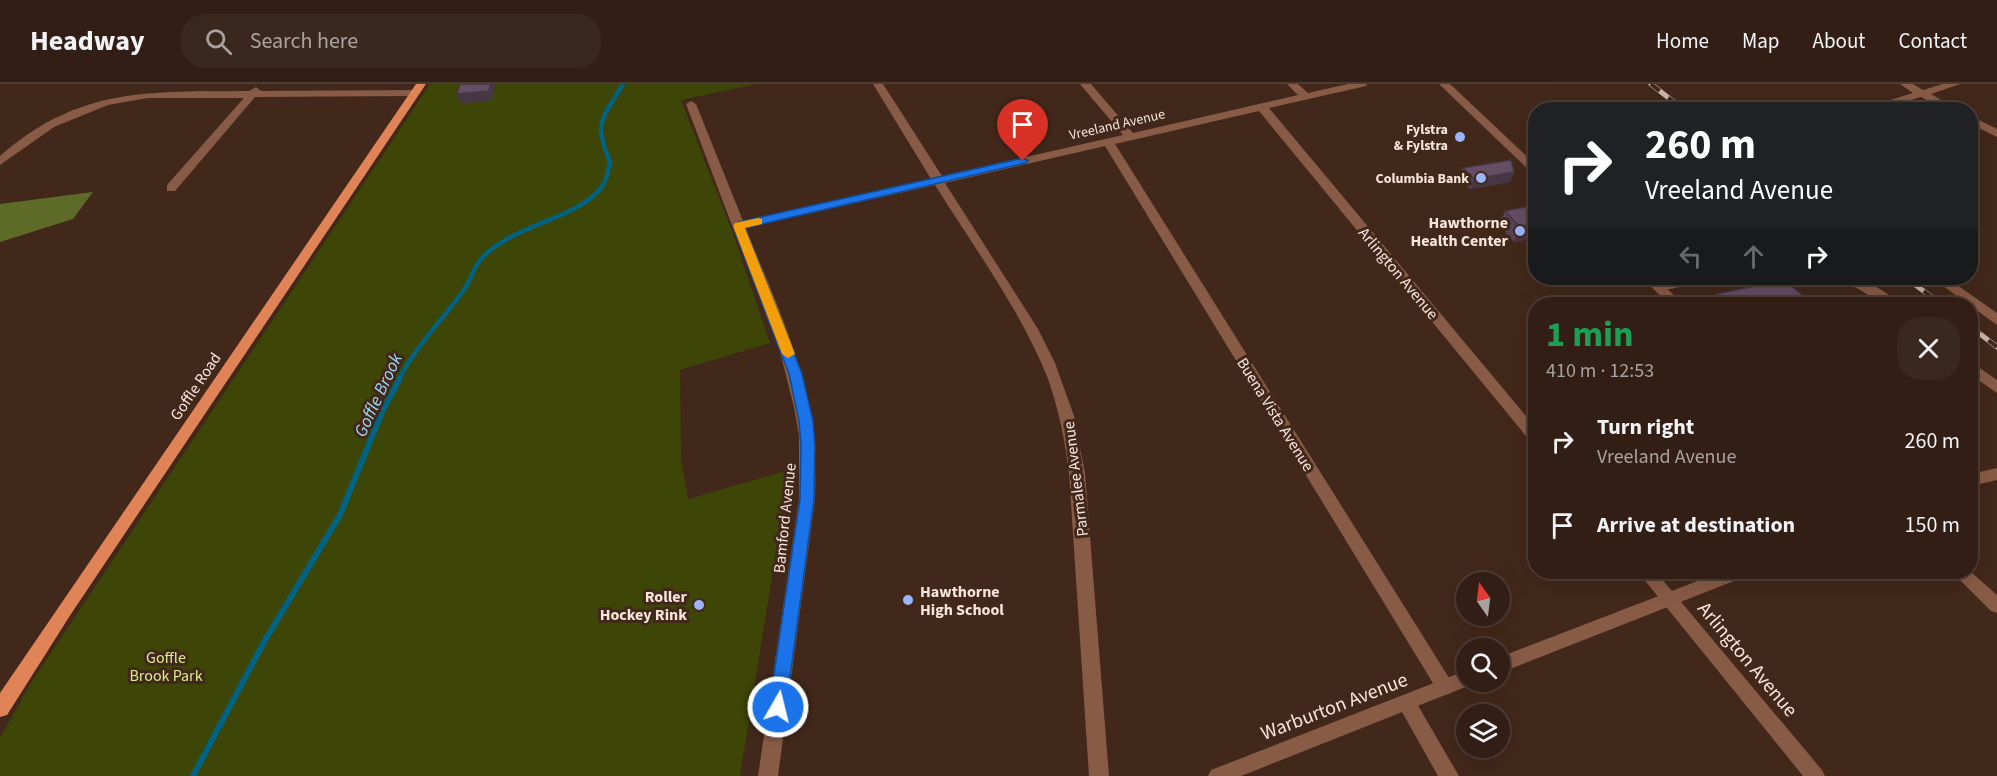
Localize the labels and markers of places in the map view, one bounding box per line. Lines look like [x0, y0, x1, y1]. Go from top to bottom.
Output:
pin [997, 99, 1048, 161]
place label: Fylstra & Fylstra [1394, 120, 1448, 156]
marker: Fylstra & Fylstra [1453, 130, 1467, 144]
place label: Columbia Bank [1376, 169, 1469, 189]
marker: Columbia Bank [1474, 171, 1488, 185]
place label: Hawthorne Health Center [1410, 212, 1509, 252]
marker: Hawthorne Health Center [1513, 224, 1527, 238]
place label: Hawthorne High School [920, 581, 1004, 621]
place label: Roller Hockey Rink [600, 586, 688, 626]
marker: Hawthorne High School [901, 593, 915, 607]
marker: Roller Hockey Rink [692, 598, 706, 612]

